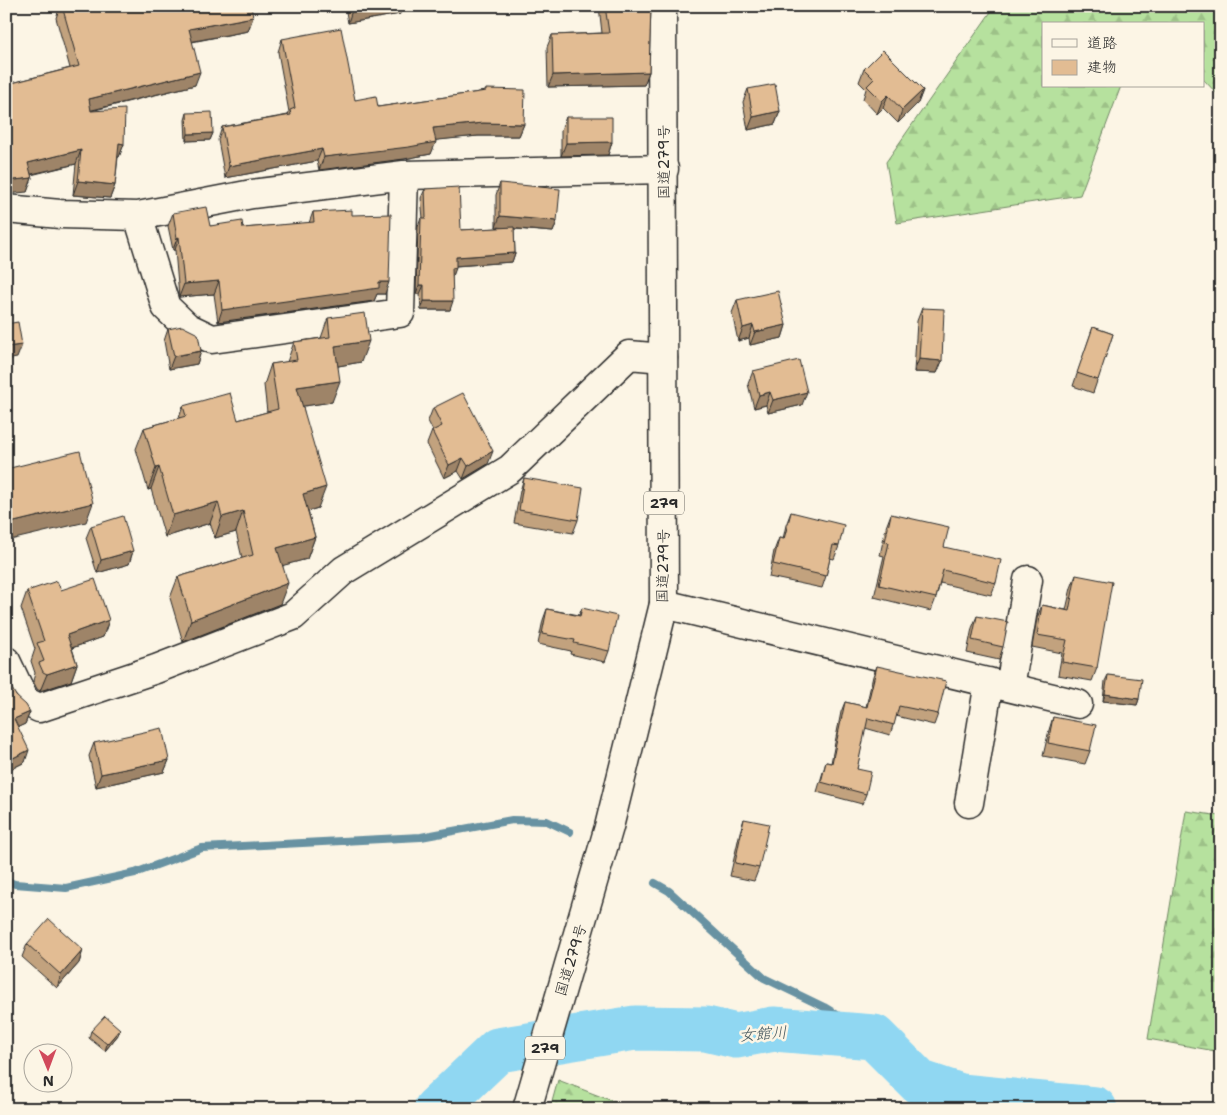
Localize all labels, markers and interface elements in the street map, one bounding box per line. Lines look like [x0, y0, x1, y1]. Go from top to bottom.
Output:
legend [1042, 22, 1204, 88]
text: 道路 [1087, 33, 1117, 53]
text: 建物 [1087, 57, 1117, 77]
street label: 国道279号 [654, 125, 674, 199]
road number: 279 [644, 492, 684, 514]
street label: 国道279号 [652, 528, 674, 604]
street label: 国道279号 [550, 921, 592, 999]
water label: 女館川 [738, 1021, 788, 1046]
road number: 279 [525, 1036, 565, 1060]
north arrow [22, 1042, 72, 1092]
text: N [43, 1072, 54, 1090]

